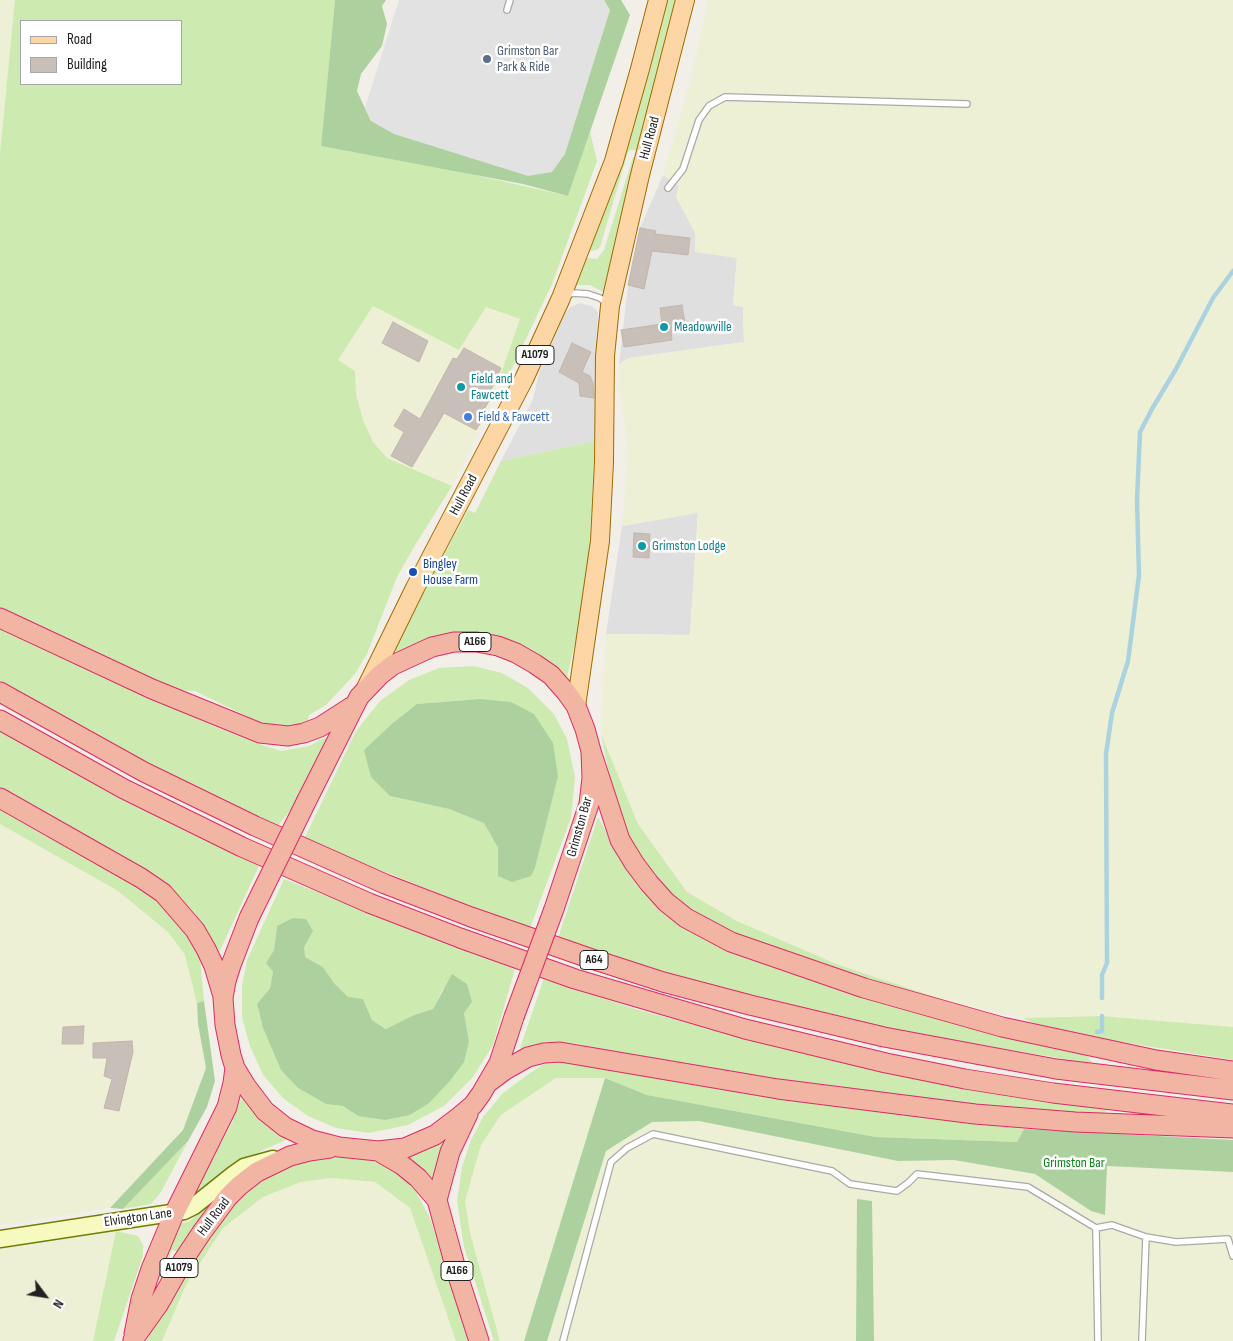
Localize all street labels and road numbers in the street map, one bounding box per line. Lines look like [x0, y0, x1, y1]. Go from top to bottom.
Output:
street label: Hull Road [636, 115, 664, 161]
road number: A1079 [516, 346, 554, 364]
street label: Hull Road [446, 472, 482, 518]
road number: A166 [459, 632, 491, 652]
street label: Grimston Bar [563, 795, 597, 859]
road number: A64 [580, 950, 608, 970]
street label: Hull Road [194, 1194, 234, 1240]
street label: Elvington Lane [103, 1205, 173, 1231]
road number: A1079 [160, 1258, 198, 1278]
road number: A166 [441, 1262, 473, 1280]

